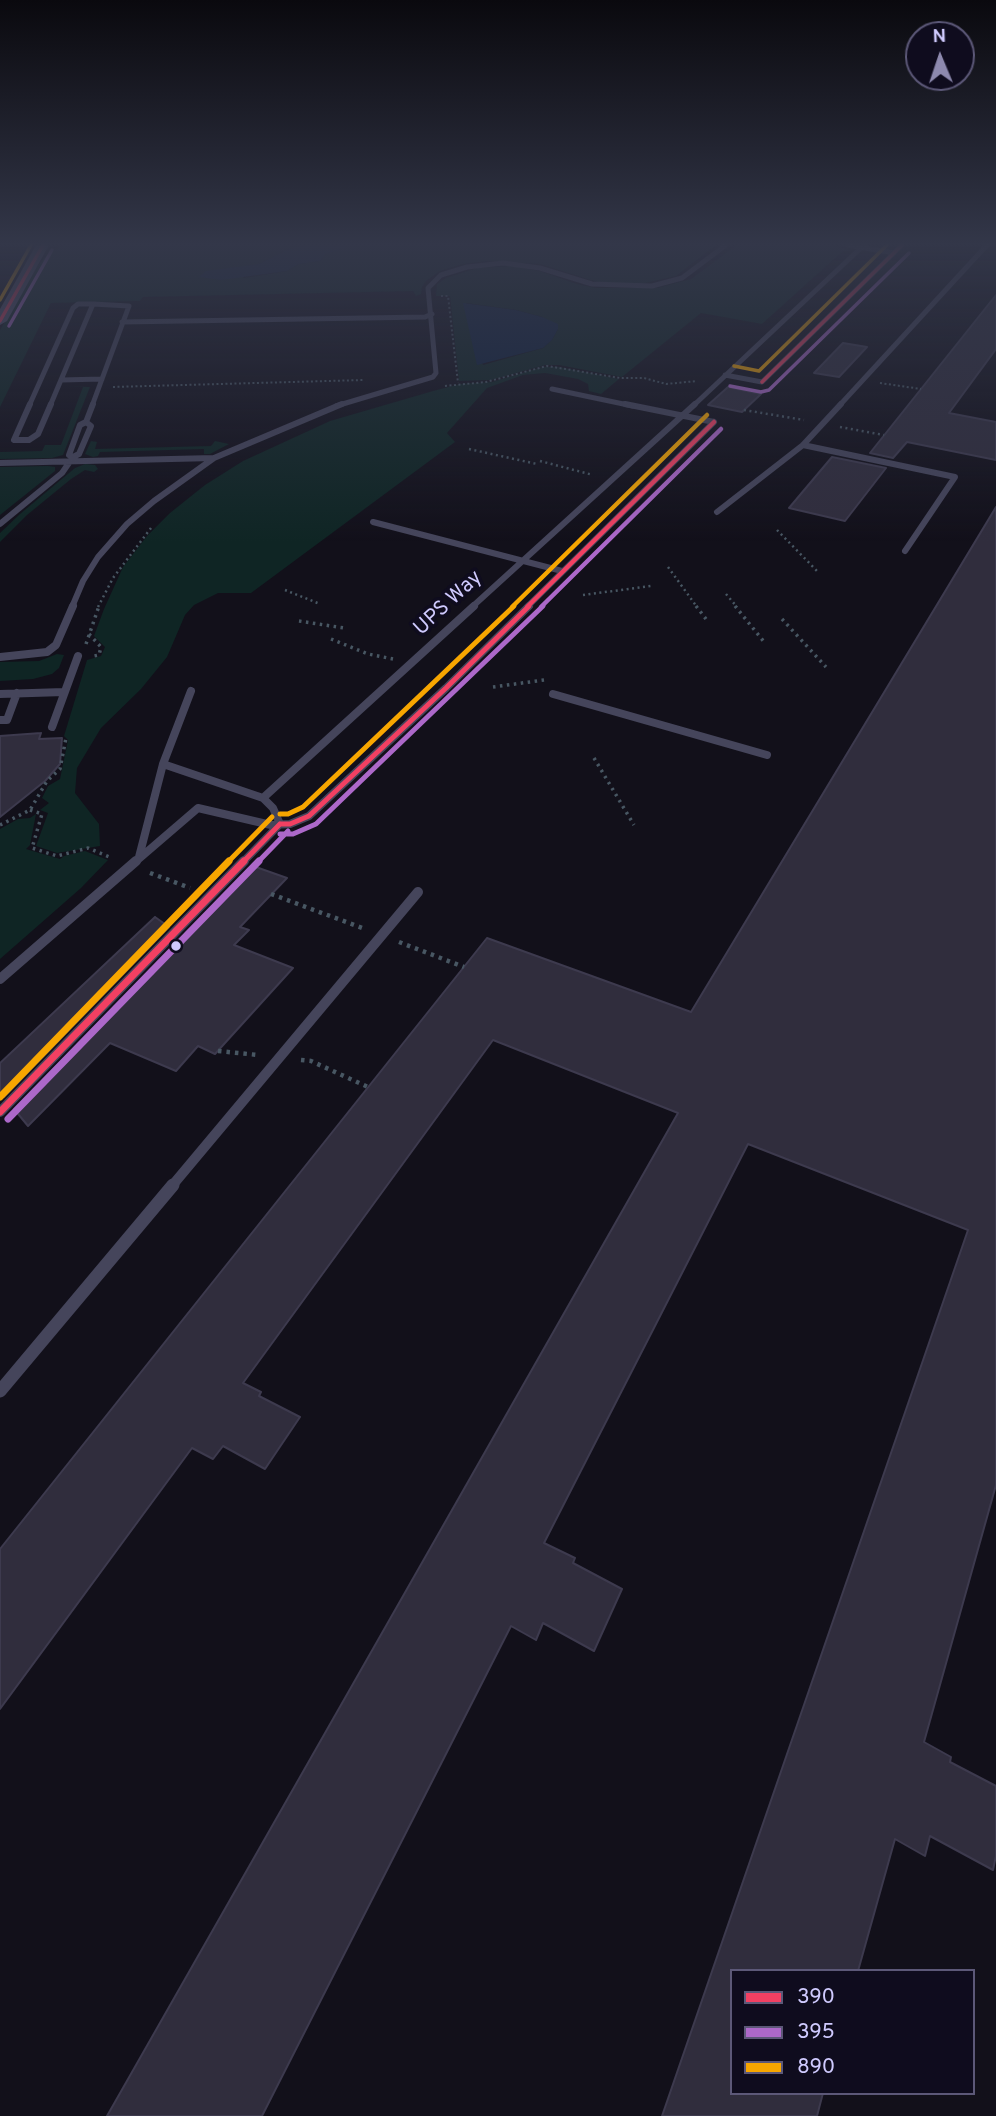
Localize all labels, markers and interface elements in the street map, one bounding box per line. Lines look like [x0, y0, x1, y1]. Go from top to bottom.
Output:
north arrow [905, 21, 975, 91]
text: N [932, 25, 947, 49]
street label: UPS Way [410, 566, 488, 642]
unlabelled marker [169, 939, 183, 953]
legend [730, 1969, 975, 2095]
text: 390 [797, 1984, 835, 2011]
text: 395 [797, 2019, 835, 2046]
text: 890 [797, 2054, 835, 2081]

